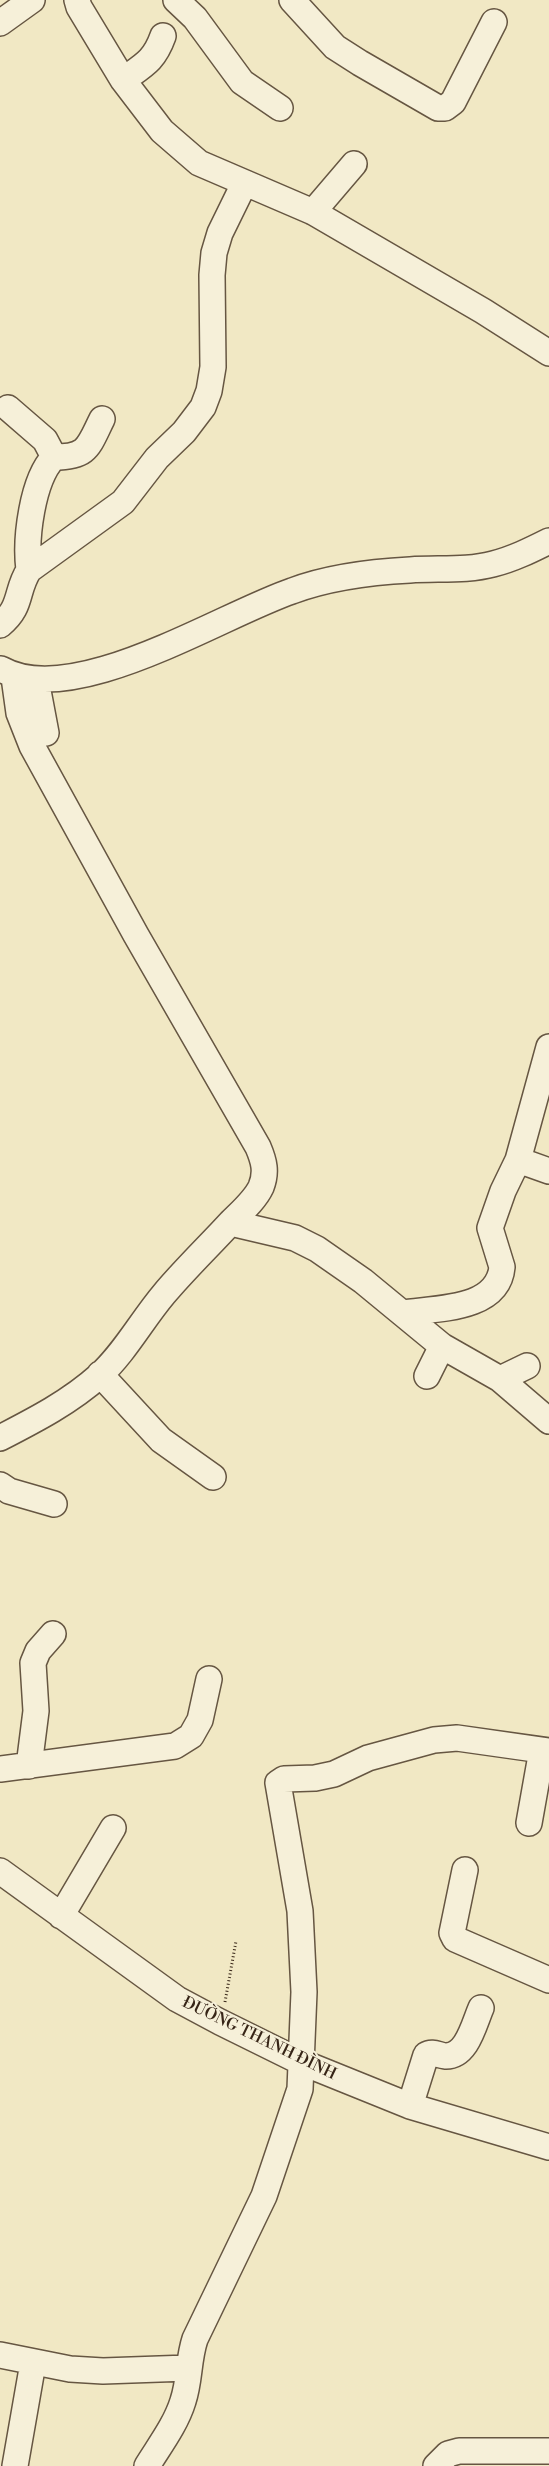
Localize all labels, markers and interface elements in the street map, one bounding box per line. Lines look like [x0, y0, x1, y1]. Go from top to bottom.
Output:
street label: ĐƯỜNG THANH ĐÌNH [179, 1993, 339, 2085]

